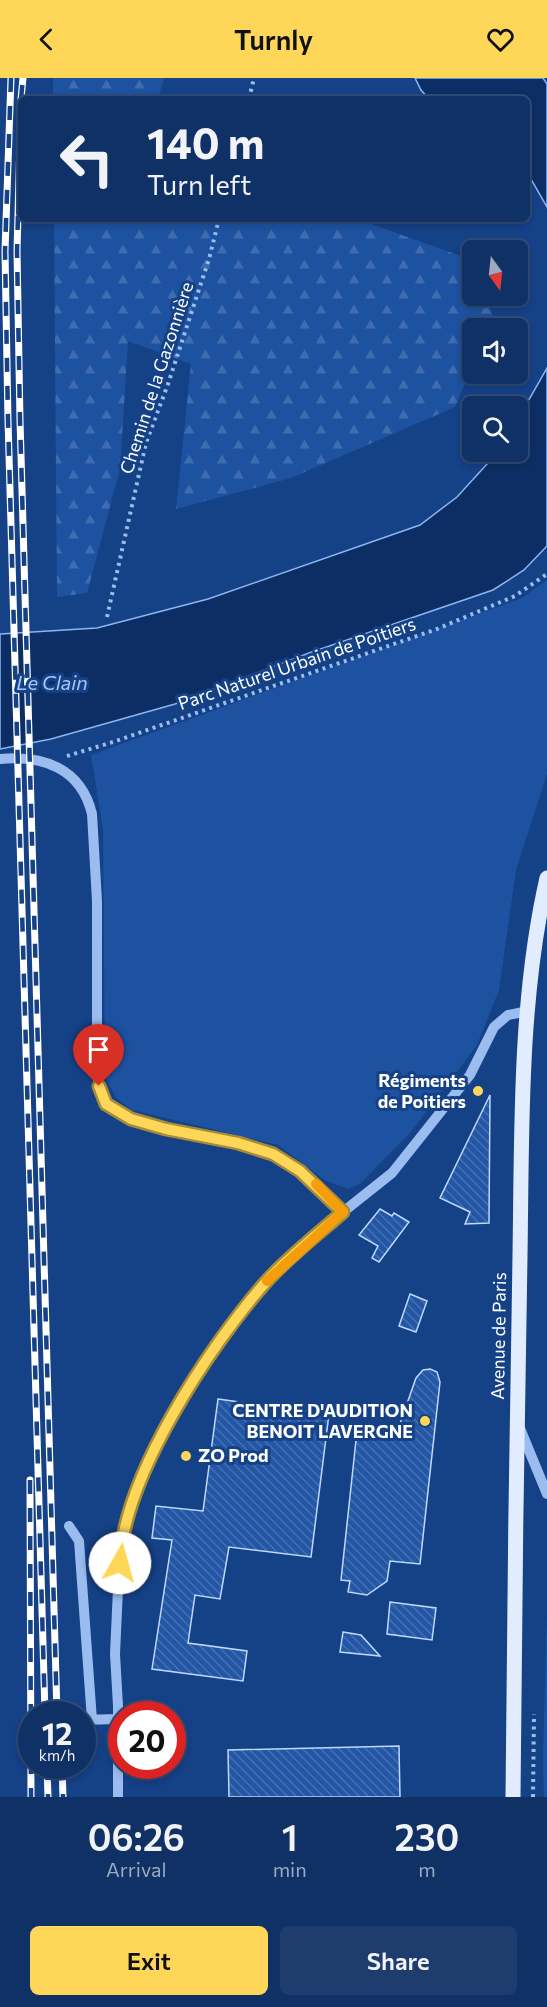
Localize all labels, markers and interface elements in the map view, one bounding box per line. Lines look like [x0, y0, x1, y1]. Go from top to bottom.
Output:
icon: back [30, 23, 63, 56]
text: Turnly [234, 23, 313, 56]
icon: heart [484, 23, 517, 56]
text: 140 m [147, 116, 264, 168]
icon: left [48, 120, 126, 198]
text: Turn left [147, 168, 251, 201]
north arrow [462, 240, 528, 306]
map controls [462, 240, 528, 462]
street label: Chemin de la Gazonnière [115, 279, 197, 476]
button: sound [462, 318, 528, 384]
button: search [462, 396, 528, 462]
street label: Parc Naturel Urbain de Poitiers [175, 612, 418, 714]
water label: Le Clain [16, 670, 88, 694]
pin [73, 1024, 124, 1086]
icon: arrive [82, 1033, 115, 1066]
place label: Régiments de Poitiers [378, 1069, 466, 1112]
marker: Régiments de Poitiers [471, 1084, 485, 1098]
street label: Avenue de Paris [486, 1272, 510, 1400]
place label: CENTRE D'AUDITION BENOIT LAVERGNE [232, 1399, 413, 1442]
marker: CENTRE D'AUDITION BENOIT LAVERGNE [418, 1414, 432, 1428]
place label: ZO Prod [198, 1444, 268, 1466]
marker: ZO Prod [179, 1449, 193, 1463]
position arrow [88, 1531, 152, 1595]
speed limit sign: 20 [108, 1701, 186, 1779]
text: 12 [42, 1714, 72, 1751]
text: km/h [39, 1746, 75, 1764]
text: 06:26 [88, 1814, 185, 1858]
text: 1 [282, 1814, 298, 1858]
text: 230 [394, 1814, 459, 1858]
text: Arrival [106, 1857, 167, 1881]
text: min [273, 1857, 307, 1881]
text: m [418, 1857, 436, 1881]
button: Exit [30, 1926, 268, 1995]
button: Share [280, 1926, 517, 1995]

